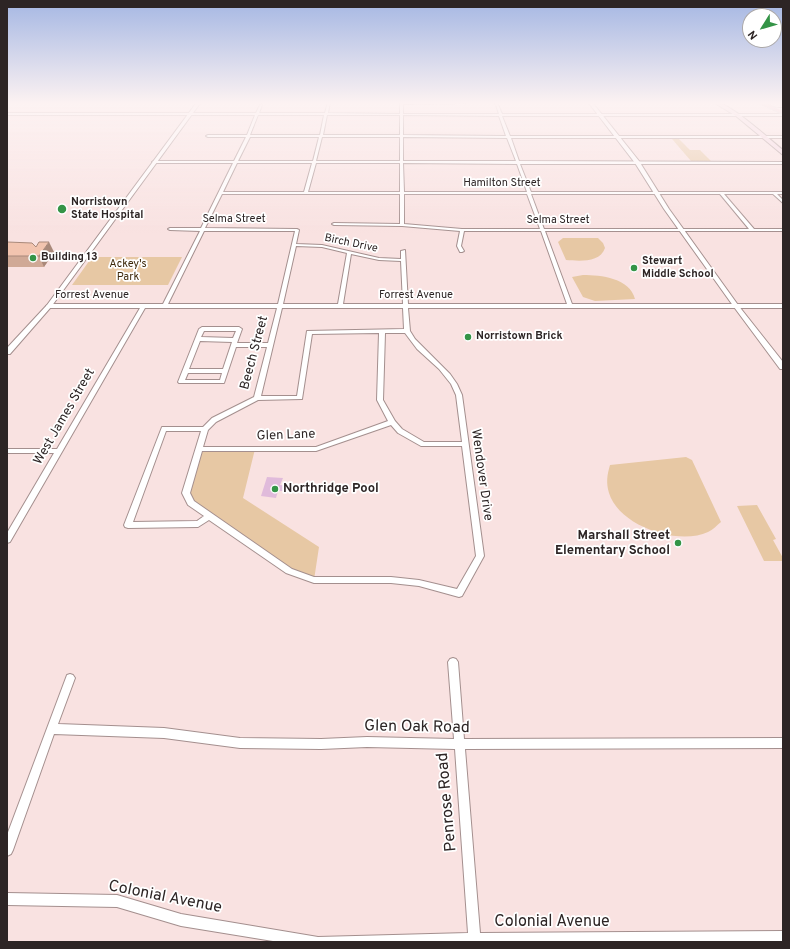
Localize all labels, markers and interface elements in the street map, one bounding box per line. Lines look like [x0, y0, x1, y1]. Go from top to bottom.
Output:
north arrow [742, 8, 782, 48]
text: N [745, 27, 761, 42]
street label: Hamilton Street [463, 177, 541, 191]
place label: Norristown State Hospital [71, 196, 144, 222]
marker: Norristown State Hospital [56, 203, 68, 215]
street label: Selma Street [202, 213, 266, 227]
street label: Selma Street [526, 214, 590, 228]
street label: Birch Drive [323, 232, 379, 256]
place label: Building 13 [41, 251, 98, 265]
marker: Building 13 [28, 253, 38, 263]
place label: Stewart Middle School [642, 255, 714, 281]
park label: Ackey's Park [109, 258, 147, 284]
marker: Stewart Middle School [629, 263, 639, 273]
street label: Forrest Avenue [55, 289, 129, 303]
street label: Forrest Avenue [379, 289, 453, 303]
street label: Beech Street [238, 314, 272, 392]
place label: Norristown Brick [476, 330, 563, 344]
marker: Norristown Brick [463, 332, 473, 342]
street label: West James Street [31, 366, 99, 468]
street label: Glen Lane [256, 427, 316, 445]
street label: Wendover Drive [467, 428, 495, 522]
place label: Northridge Pool [283, 481, 379, 497]
marker: Northridge Pool [270, 484, 280, 494]
place label: Marshall Street Elementary School [555, 528, 670, 559]
marker: Marshall Street Elementary School [673, 538, 683, 548]
street label: Glen Oak Road [364, 717, 470, 739]
street label: Penrose Road [434, 752, 462, 852]
street label: Colonial Avenue [107, 878, 223, 918]
street label: Colonial Avenue [494, 913, 610, 933]

